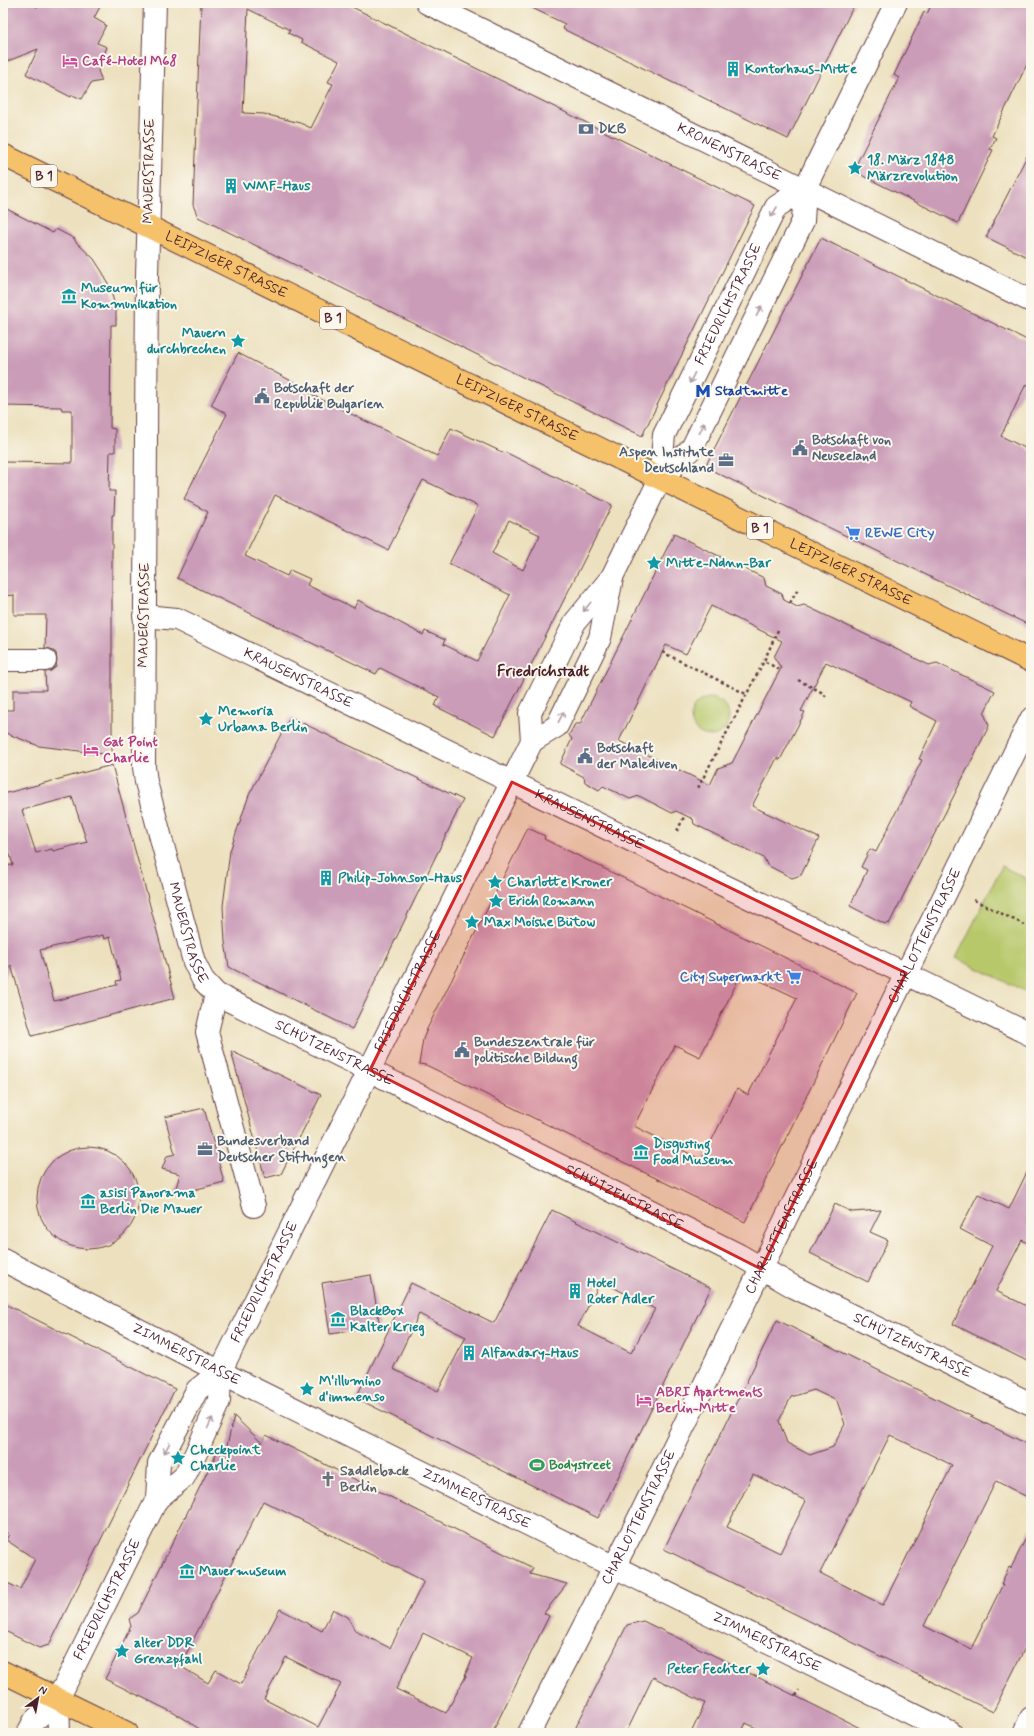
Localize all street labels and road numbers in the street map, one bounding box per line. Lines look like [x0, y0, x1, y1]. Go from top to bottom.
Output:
street label: MAUERSTRASSE [139, 118, 159, 224]
street label: KRONENSTRASSE [674, 119, 784, 185]
road number: B 1 [31, 165, 57, 187]
street label: LEIPZIGER STRASSE [162, 227, 291, 303]
street label: FRIEDRICHSTRASSE [691, 240, 766, 368]
road number: B 1 [320, 307, 346, 329]
street label: LEIPZIGER STRASSE [453, 370, 581, 446]
road number: B 1 [747, 517, 773, 539]
street label: LEIPZIGER STRASSE [787, 535, 915, 610]
street label: MAUERSTRASSE [134, 562, 154, 668]
street label: KRAUSENSTRASSE [240, 644, 356, 712]
street label: KRAUSENSTRASSE [532, 786, 647, 854]
street label: CHARLOTTENSTRASSE [884, 865, 965, 1006]
street label: MAUERSTRASSE [164, 880, 212, 987]
street label: FRIEDRICHSTRASSE [371, 928, 446, 1055]
street label: SCHÜTZENSTRASSE [272, 1016, 397, 1090]
street label: CHARLOTTENSTRASSE [741, 1156, 823, 1297]
street label: SCHÜTZENSTRASSE [562, 1161, 686, 1235]
street label: FRIEDRICHSTRASSE [227, 1218, 302, 1346]
street label: SCHÜTZENSTRASSE [850, 1309, 975, 1382]
street label: ZIMMERSTRASSE [129, 1319, 243, 1390]
street label: CHARLOTTENSTRASSE [597, 1447, 680, 1588]
street label: ZIMMERSTRASSE [419, 1464, 534, 1533]
street label: FRIEDRICHSTRASSE [70, 1536, 145, 1663]
street label: ZIMMERSTRASSE [709, 1608, 824, 1677]

